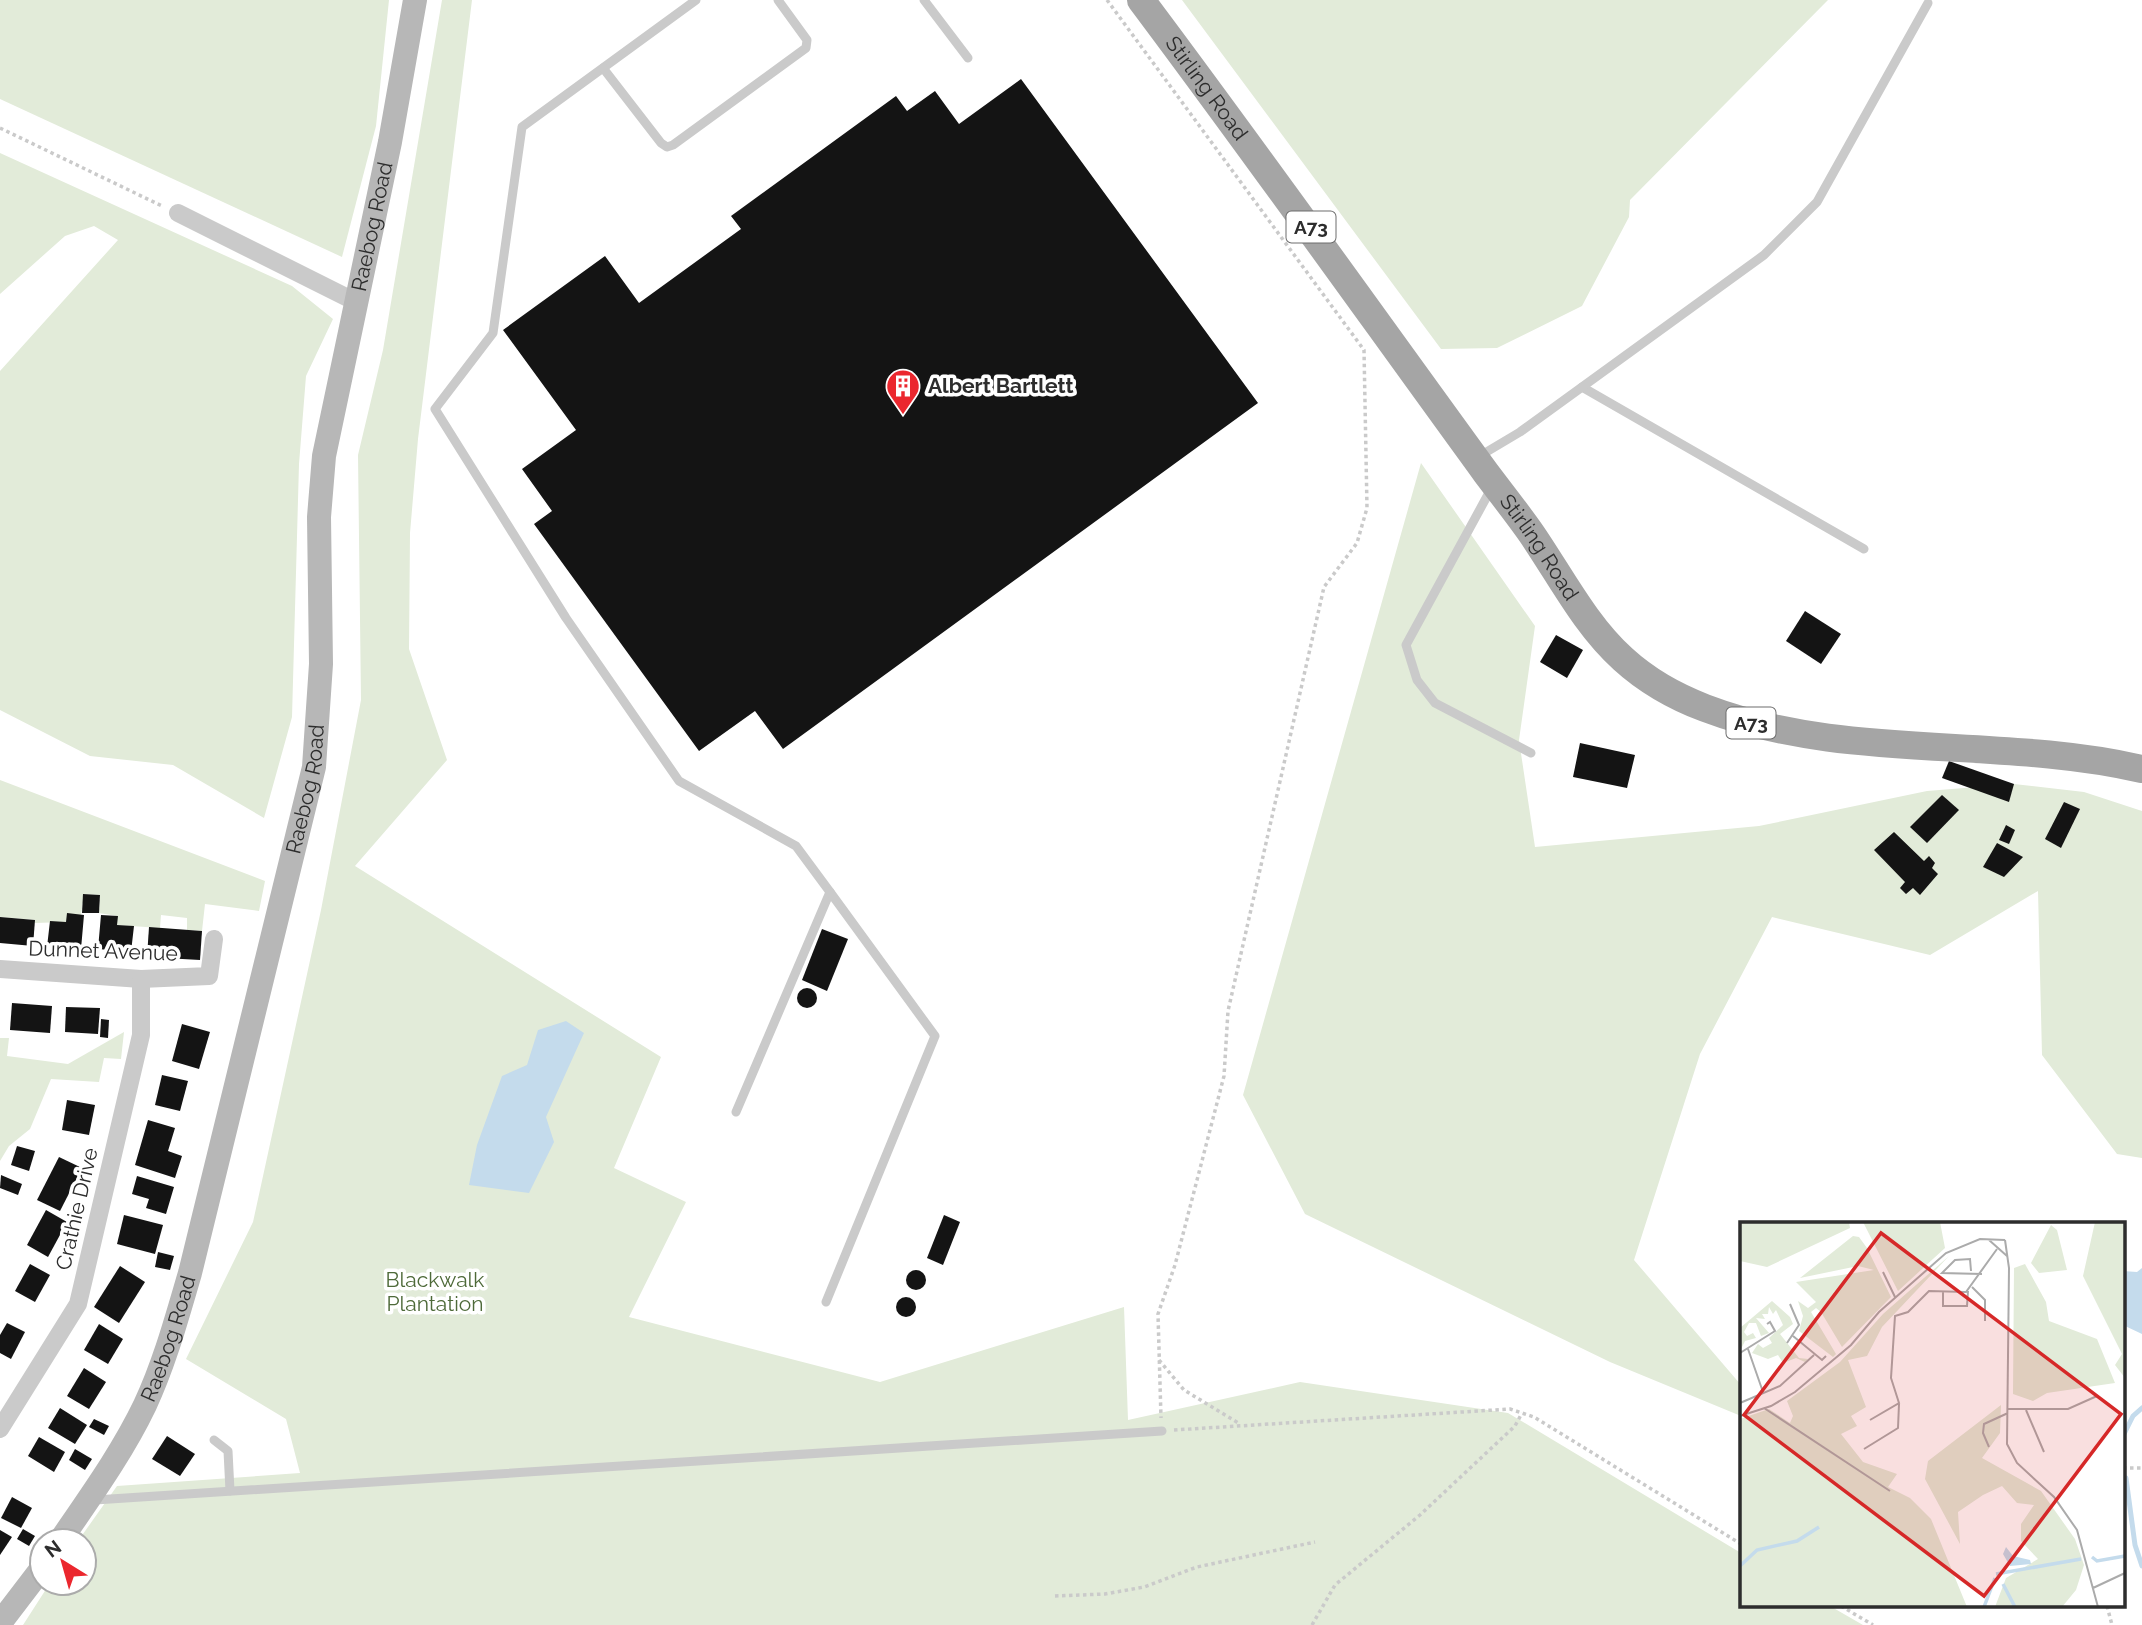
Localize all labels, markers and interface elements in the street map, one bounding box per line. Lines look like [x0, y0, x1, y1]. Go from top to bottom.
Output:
street label: Stirling Road [1160, 31, 1253, 145]
street label: Raebog Road [346, 160, 397, 293]
road number: A73 [1286, 212, 1336, 243]
building icon: Albert Bartlett [884, 367, 922, 416]
place label: Albert Bartlett [928, 373, 1074, 398]
street label: Stirling Road [1495, 489, 1584, 605]
road number: A73 [1726, 708, 1776, 738]
street label: Raebog Road [280, 724, 329, 856]
street label: Dunnet Avenue [28, 935, 178, 966]
street label: Crathie Drive [50, 1145, 103, 1272]
inset map [1740, 1222, 2124, 1608]
park label: Blackwalk Plantation [386, 1267, 484, 1316]
street label: Raebog Road [135, 1273, 201, 1405]
north arrow [28, 1527, 98, 1597]
text: N [40, 1535, 65, 1562]

